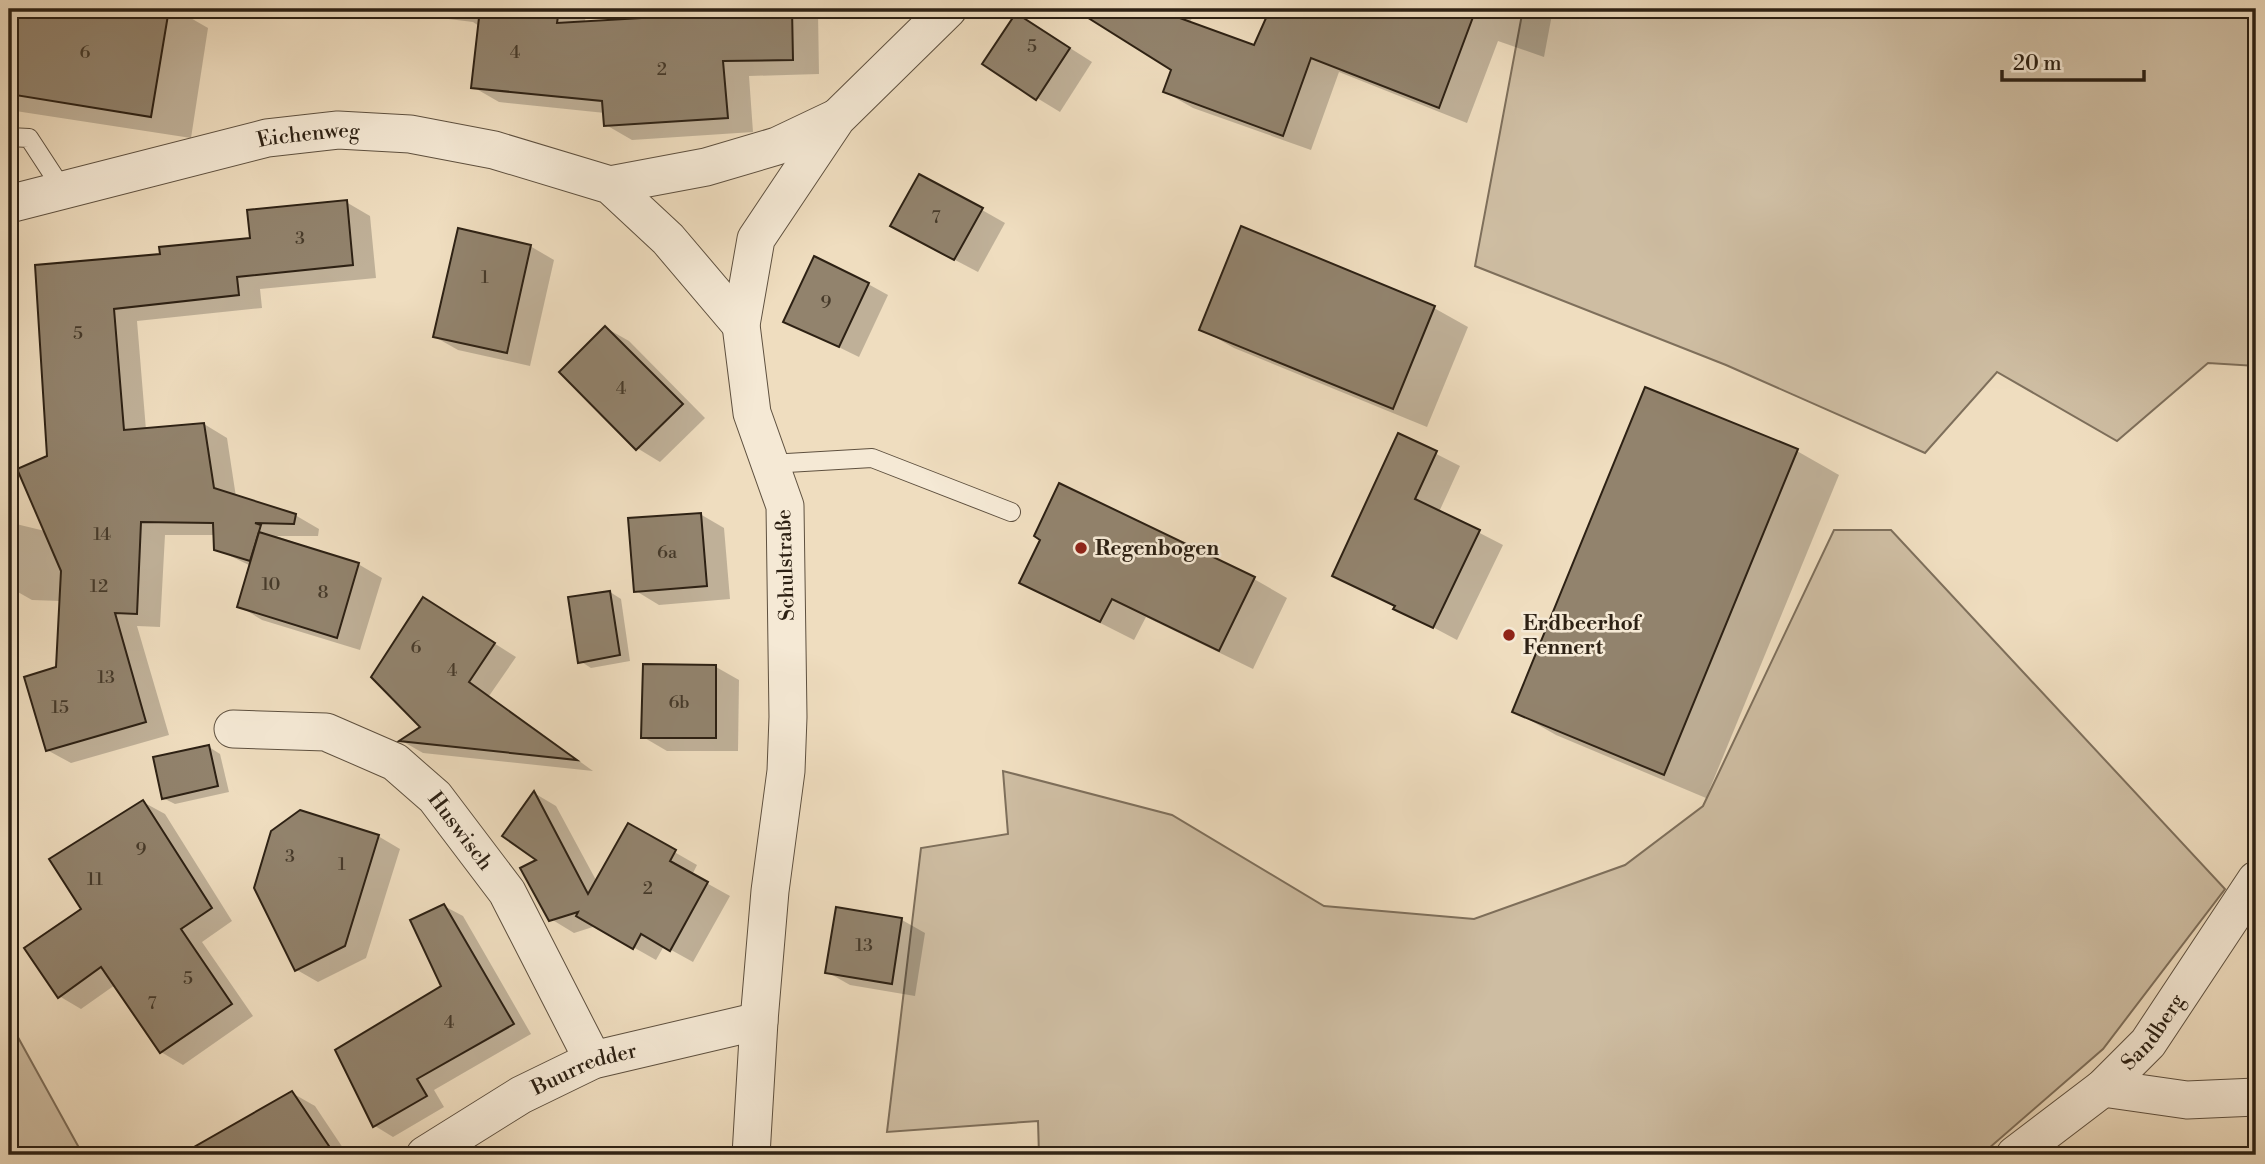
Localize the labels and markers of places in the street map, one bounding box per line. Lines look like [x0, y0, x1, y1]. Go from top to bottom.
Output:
place label: Regenbogen [1095, 536, 1219, 562]
marker: Regenbogen [1073, 540, 1089, 556]
place label: Erdbeerhof Fennert [1523, 611, 1643, 661]
marker: Erdbeerhof Fennert [1501, 627, 1517, 643]

